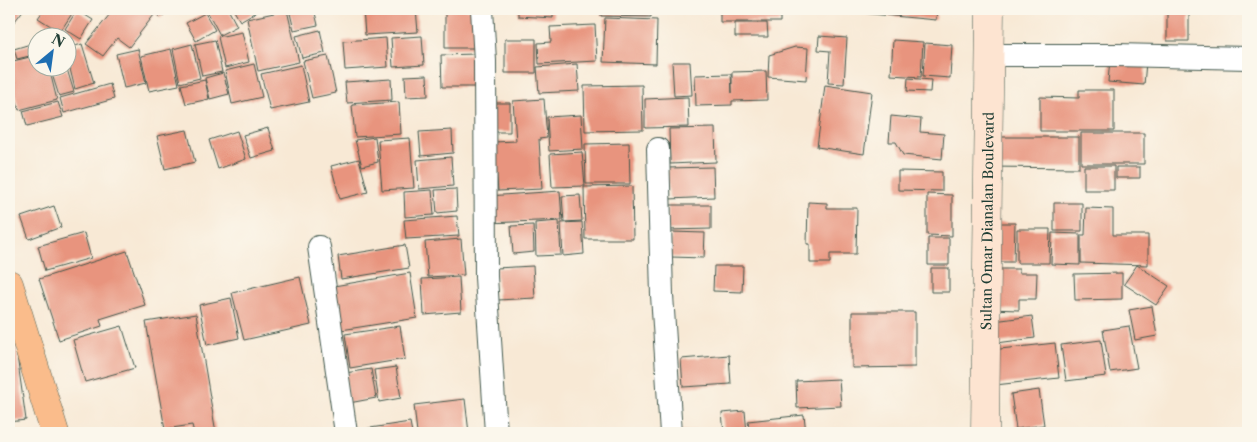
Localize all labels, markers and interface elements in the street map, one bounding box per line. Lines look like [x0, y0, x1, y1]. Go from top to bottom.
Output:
north arrow [28, 28, 78, 78]
text: N [49, 30, 68, 51]
street label: Sultan Omar Dianalan Boulevard [977, 111, 998, 330]

